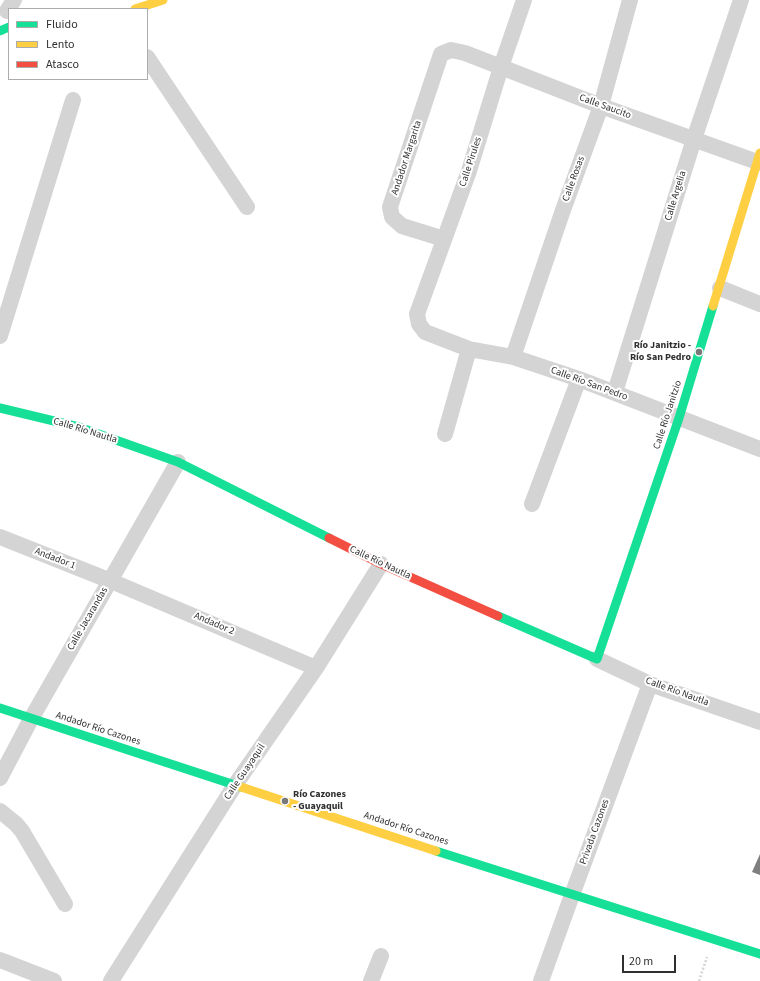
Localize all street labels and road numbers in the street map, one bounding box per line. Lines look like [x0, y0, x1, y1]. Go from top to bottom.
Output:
street label: Calle Saucito [577, 92, 633, 122]
street label: Andador Margarita [389, 119, 425, 197]
street label: Calle Pirules [457, 136, 485, 188]
street label: Calle Rosas [560, 155, 588, 203]
street label: Calle Argelia [663, 170, 689, 222]
street label: Calle Río San Pedro [549, 365, 629, 403]
street label: Calle Río Janitzio [651, 379, 685, 451]
street label: Calle Río Nautla [52, 416, 118, 446]
street label: Calle Río Nautla [347, 544, 413, 582]
street label: Andador 1 [33, 546, 77, 572]
street label: Calle Jacarandas [65, 585, 111, 653]
street label: Andador 2 [192, 610, 236, 638]
street label: Calle Río Nautla [644, 675, 710, 709]
street label: Andador Río Cazones [54, 710, 142, 748]
street label: Calle Guayaquil [222, 742, 268, 802]
street label: Privada Cazones [578, 798, 612, 866]
street label: Andador Río Cazones [362, 810, 450, 848]

